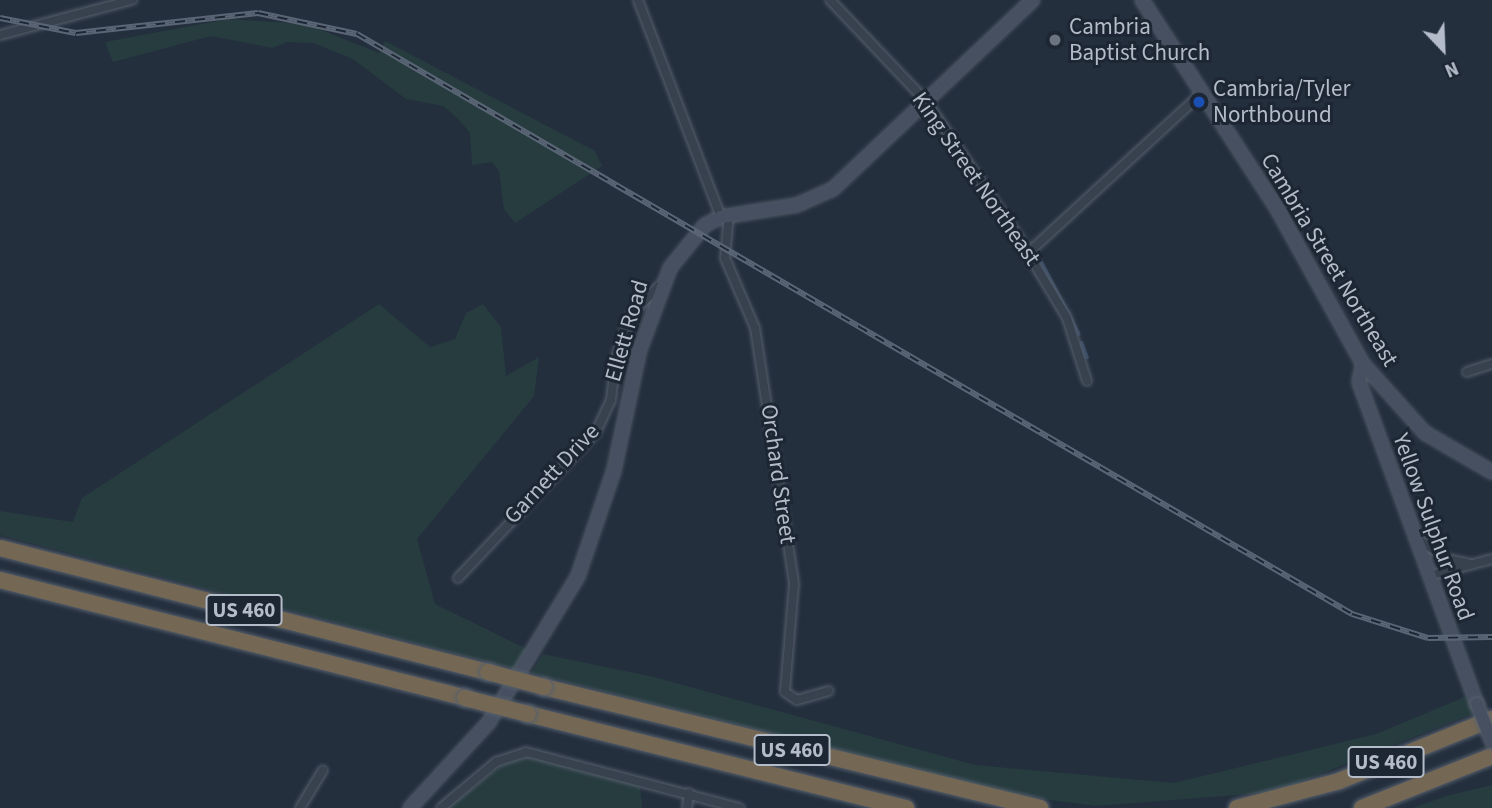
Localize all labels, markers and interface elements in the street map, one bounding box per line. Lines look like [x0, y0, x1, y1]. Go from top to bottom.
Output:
place label: Cambria Baptist Church [1069, 13, 1210, 67]
north arrow [1408, 14, 1478, 84]
marker: Cambria Baptist Church [1047, 32, 1063, 48]
text: N [1440, 54, 1463, 84]
place label: Cambria/Tyler Northbound [1213, 75, 1350, 129]
street label: King Street Northeast [906, 87, 1046, 271]
marker: Cambria/Tyler Northbound [1191, 94, 1207, 110]
street label: Cambria Street Northeast [1254, 148, 1404, 372]
street label: Ellett Road [599, 277, 655, 385]
street label: Orchard Street [755, 403, 801, 545]
street label: Garnett Drive [499, 418, 605, 530]
street label: Yellow Sulphur Road [1386, 430, 1480, 624]
road number: US 460 [205, 592, 282, 628]
road number: US 460 [754, 732, 830, 768]
road number: US 460 [1348, 744, 1424, 780]

